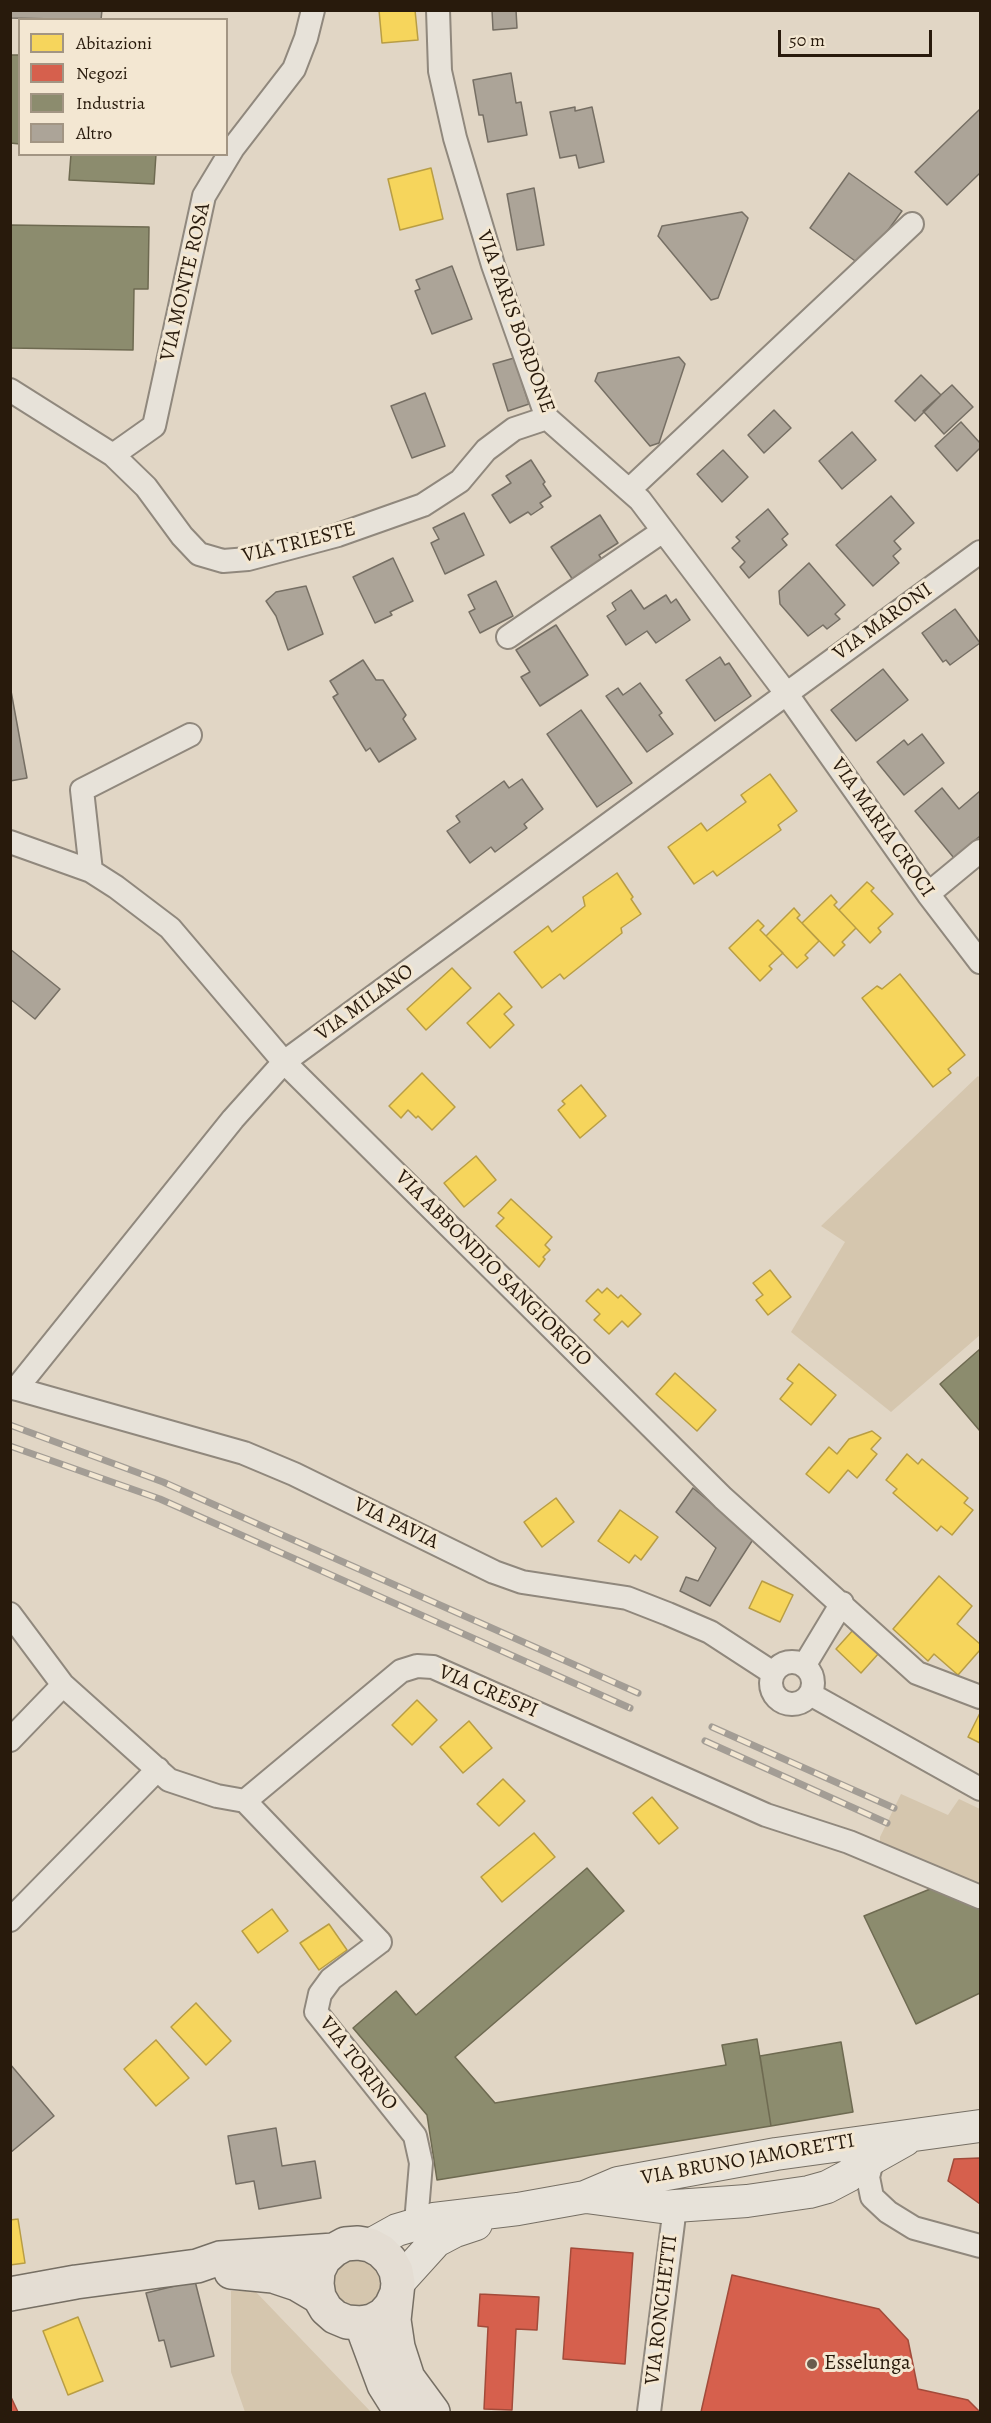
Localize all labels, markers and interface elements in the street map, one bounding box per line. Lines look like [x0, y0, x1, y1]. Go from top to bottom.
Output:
legend [18, 18, 228, 156]
scale bar [781, 18, 936, 56]
text: 50 m [789, 28, 825, 52]
text: Abitazioni [76, 31, 152, 55]
text: Negozi [76, 61, 128, 85]
text: Industria [76, 91, 145, 115]
text: Altro [76, 121, 112, 145]
street label: VIA MONTE ROSA [156, 200, 216, 364]
street label: VIA PARIS BORDONE [470, 227, 560, 417]
street label: VIA TRIESTE [240, 517, 358, 569]
street label: VIA MARONI [828, 578, 938, 666]
street label: VIA MARIA CROCI [825, 753, 939, 903]
street label: VIA MILANO [311, 959, 419, 1047]
street label: VIA ABBONDIO SANGIORGIO [389, 1165, 597, 1373]
street label: VIA PAVIA [349, 1493, 443, 1555]
street label: VIA CRESPI [435, 1660, 541, 1724]
street label: VIA TORINO [313, 2012, 403, 2116]
street label: VIA BRUNO JAMORETTI [639, 2129, 857, 2191]
street label: VIA RONCHETTI [640, 2234, 684, 2386]
place label: Esselunga [824, 2351, 911, 2377]
marker: Esselunga [805, 2357, 819, 2371]

